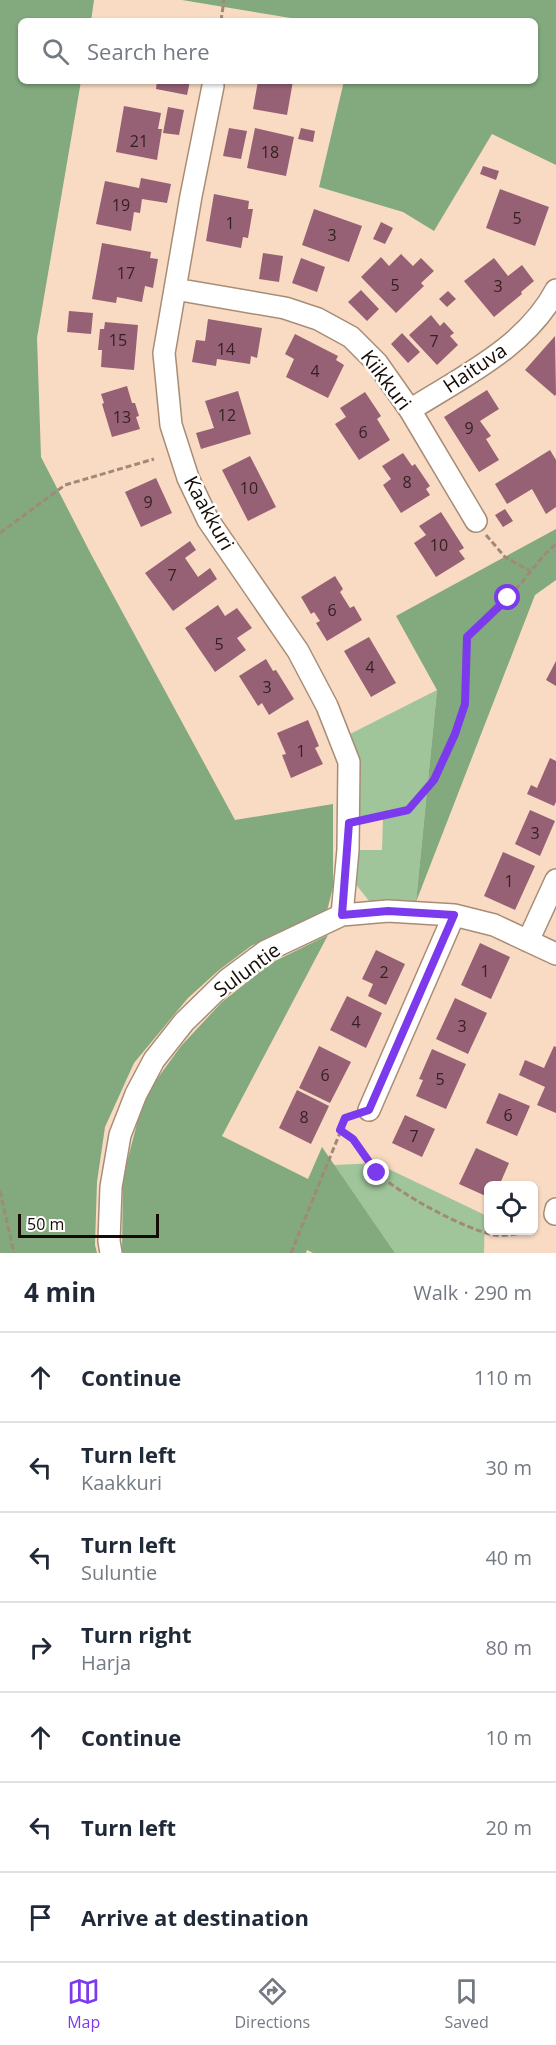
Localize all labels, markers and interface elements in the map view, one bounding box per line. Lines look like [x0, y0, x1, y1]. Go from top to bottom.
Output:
search box [18, 18, 538, 84]
icon: search [39, 35, 72, 68]
text: Search here [87, 36, 210, 66]
house number: 21 [130, 130, 148, 152]
house number: 18 [261, 141, 279, 163]
house number: 19 [112, 194, 130, 216]
house number: 5 [512, 207, 522, 229]
house number: 1 [225, 212, 235, 234]
house number: 3 [327, 224, 337, 246]
house number: 17 [117, 262, 135, 284]
house number: 5 [390, 274, 400, 296]
house number: 3 [493, 275, 503, 297]
house number: 15 [109, 329, 127, 351]
house number: 7 [429, 330, 439, 352]
street label: Haituva [438, 336, 512, 399]
house number: 14 [217, 338, 235, 360]
street label: Kiikkuri [355, 344, 418, 415]
house number: 4 [310, 360, 320, 382]
house number: 12 [218, 404, 236, 426]
house number: 13 [113, 406, 131, 428]
house number: 9 [464, 417, 474, 439]
house number: 6 [358, 421, 368, 443]
street label: Kaakkuri [178, 471, 241, 555]
house number: 8 [402, 471, 412, 493]
house number: 10 [240, 477, 258, 499]
house number: 9 [143, 491, 153, 513]
house number: 10 [430, 534, 448, 556]
house number: 7 [167, 564, 177, 586]
route start [494, 584, 520, 610]
house number: 6 [327, 599, 337, 621]
house number: 5 [214, 633, 224, 655]
house number: 4 [365, 656, 375, 678]
house number: 3 [262, 676, 272, 698]
house number: 1 [296, 740, 306, 762]
house number: 3 [530, 822, 540, 844]
house number: 1 [504, 870, 514, 892]
street label: Suluntie [208, 936, 285, 1003]
house number: 1 [480, 960, 490, 982]
house number: 2 [379, 961, 389, 983]
house number: 4 [351, 1011, 361, 1033]
house number: 3 [457, 1015, 467, 1037]
house number: 6 [320, 1064, 330, 1086]
house number: 5 [435, 1068, 445, 1090]
house number: 6 [503, 1104, 513, 1126]
house number: 8 [299, 1106, 309, 1128]
house number: 7 [409, 1125, 419, 1147]
route end [363, 1159, 389, 1185]
map controls [484, 1181, 538, 1235]
button: locate [484, 1181, 538, 1235]
scale bar [18, 1211, 159, 1238]
text: 50 m [27, 1213, 64, 1235]
text: 4 min [24, 1274, 96, 1310]
text: Walk · 290 m [413, 1279, 532, 1306]
icon: ahead [24, 1361, 57, 1394]
text: Continue [81, 1362, 181, 1392]
text: 110 m [474, 1364, 532, 1391]
text: Turn left [81, 1439, 176, 1469]
icon: left [24, 1451, 57, 1484]
text: 30 m [485, 1454, 532, 1481]
text: Kaakkuri [81, 1469, 162, 1496]
text: Turn left [81, 1529, 176, 1559]
icon: left [24, 1541, 57, 1574]
text: 40 m [485, 1544, 532, 1571]
text: Suluntie [81, 1559, 157, 1586]
text: Turn right [81, 1619, 192, 1649]
icon: right [24, 1631, 57, 1664]
text: 80 m [485, 1634, 532, 1661]
text: Harja [81, 1649, 131, 1676]
icon: ahead [24, 1721, 57, 1754]
text: Continue [81, 1722, 181, 1752]
text: 10 m [485, 1724, 532, 1751]
icon: left [24, 1811, 57, 1844]
text: Turn left [81, 1812, 176, 1842]
text: 20 m [485, 1814, 532, 1841]
icon: arrive [24, 1901, 57, 1934]
text: Arrive at destination [81, 1902, 309, 1932]
tab: Map [67, 1975, 100, 2033]
tab: Directions [235, 1975, 310, 2033]
tab: Saved [444, 1975, 489, 2033]

